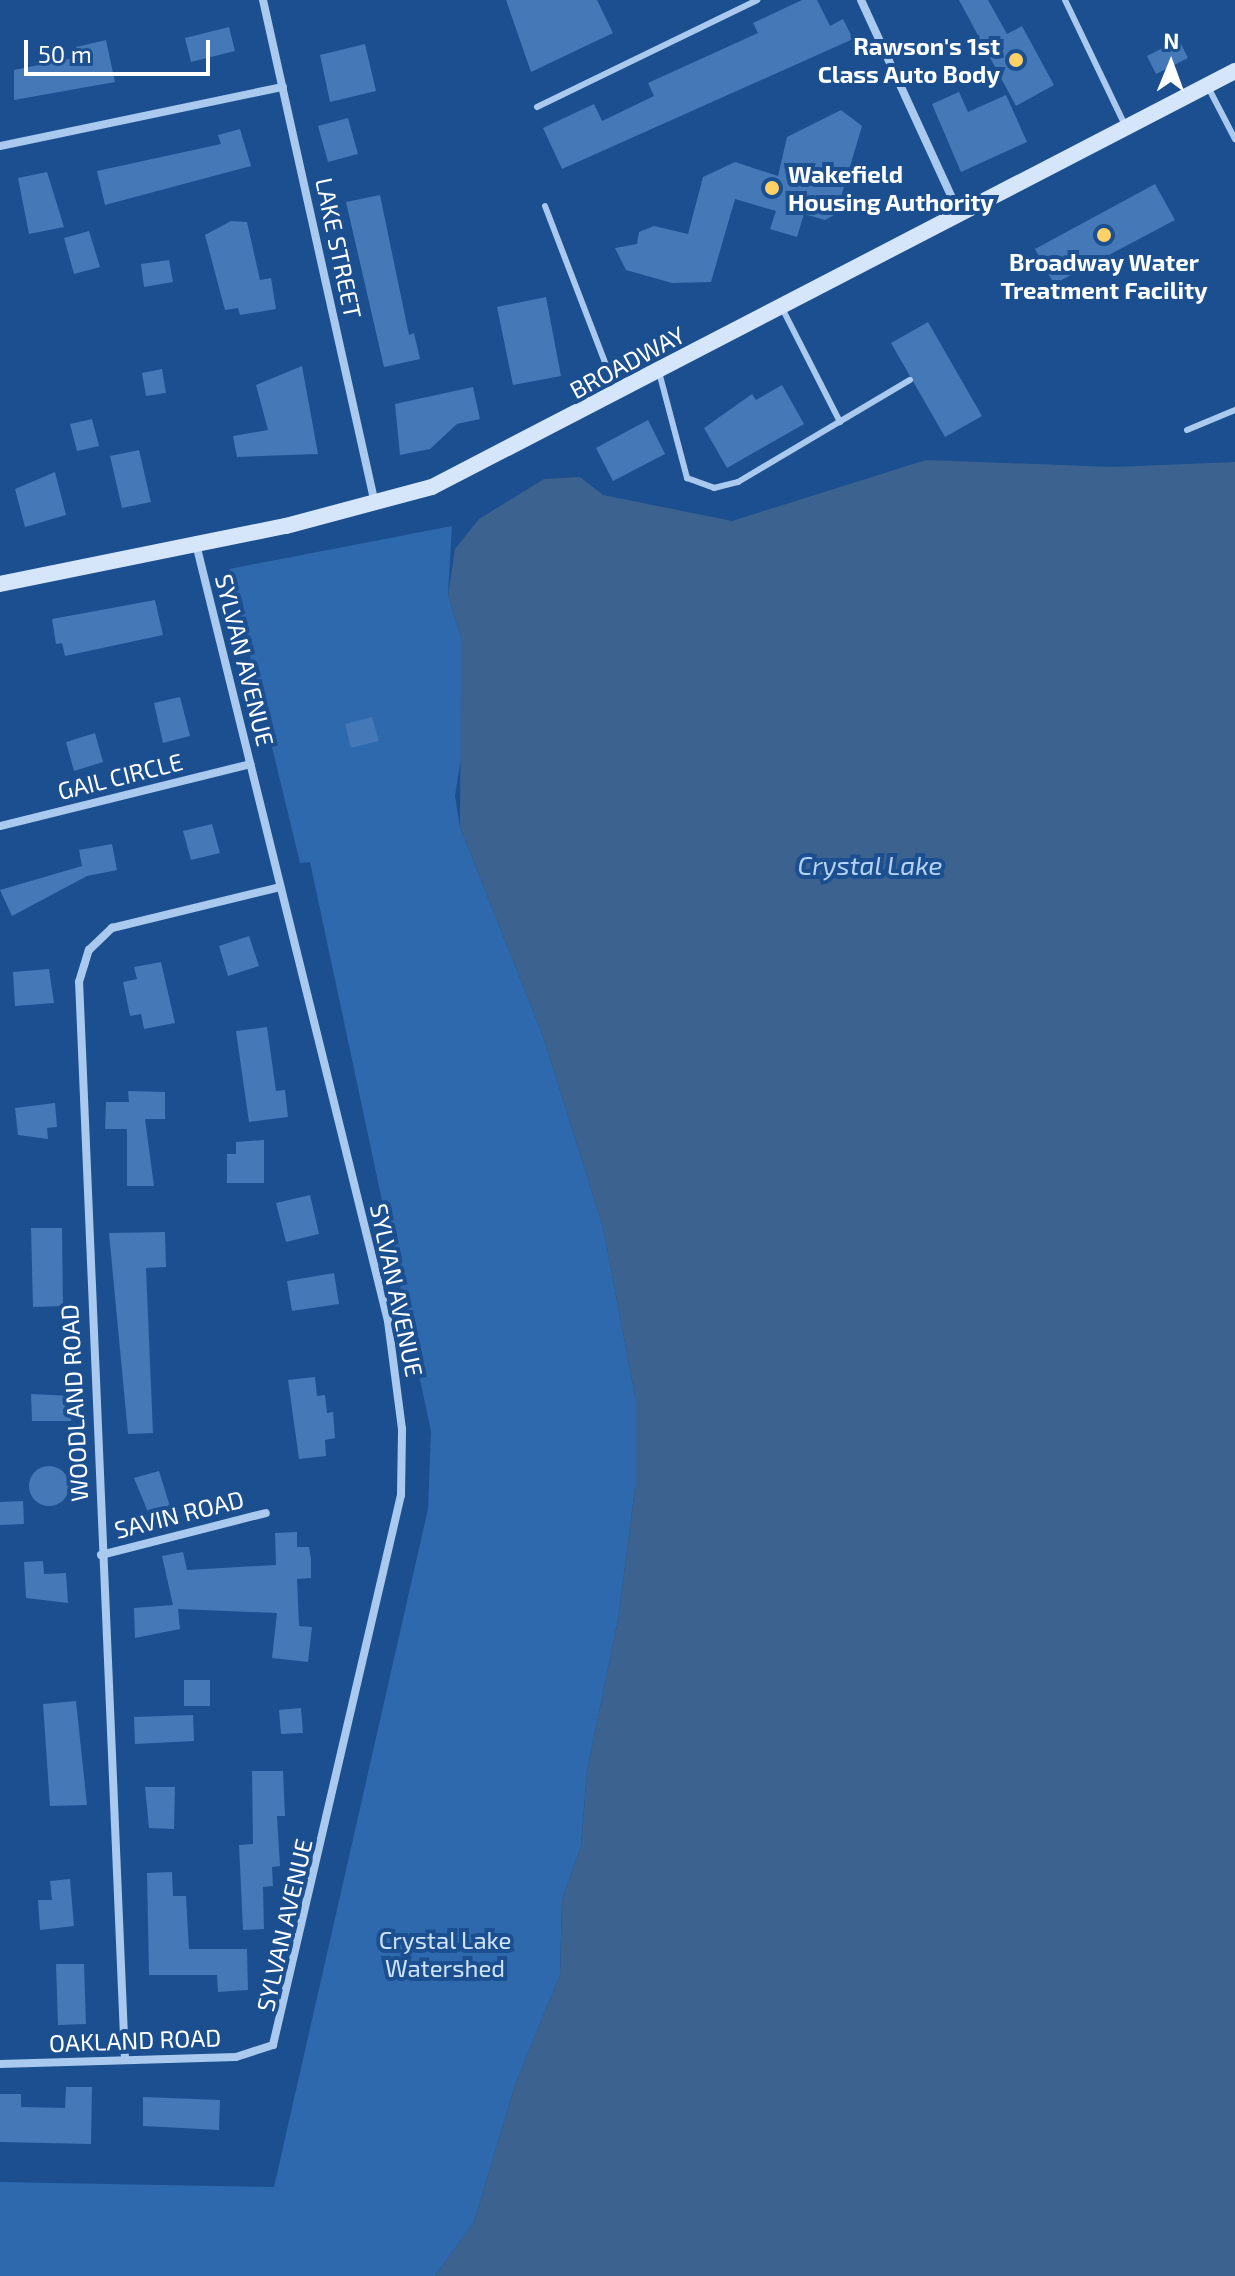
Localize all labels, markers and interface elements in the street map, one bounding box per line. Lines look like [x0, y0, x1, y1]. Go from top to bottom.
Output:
scale bar [28, 24, 214, 74]
north arrow [1131, 24, 1211, 104]
text: N [1163, 27, 1180, 53]
place label: Rawson's 1st Class Auto Body [817, 32, 1000, 88]
text: 50 m [38, 39, 92, 68]
marker: Rawson's 1st Class Auto Body [1007, 51, 1025, 69]
place label: Wakefield Housing Authority [788, 160, 995, 216]
street label: LAKE STREET [310, 175, 368, 321]
marker: Wakefield Housing Authority [763, 179, 781, 197]
marker: Broadway Water Treatment Facility [1095, 226, 1113, 244]
place label: Broadway Water Treatment Facility [1000, 248, 1208, 304]
street label: BROADWAY [565, 320, 689, 404]
street label: SYLVAN AVENUE [210, 571, 280, 749]
street label: GAIL CIRCLE [54, 747, 186, 805]
water label: Crystal Lake [797, 849, 943, 881]
street label: SYLVAN AVENUE [365, 1200, 429, 1380]
street label: WOODLAND ROAD [54, 1303, 94, 1503]
street label: SAVIN ROAD [111, 1484, 247, 1544]
street label: SYLVAN AVENUE [250, 1836, 318, 2014]
park label: Crystal Lake Watershed [378, 1926, 512, 1982]
street label: OAKLAND ROAD [48, 2023, 222, 2057]

